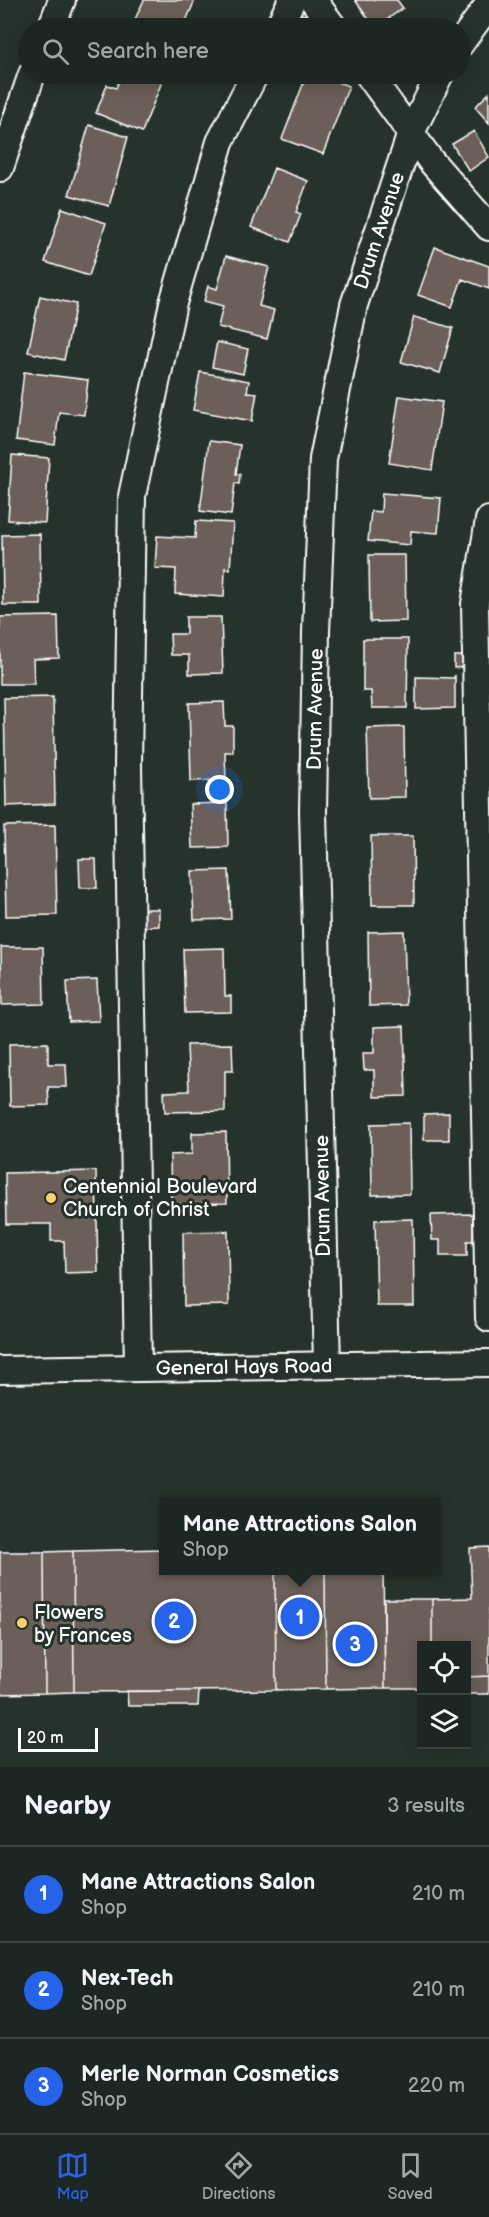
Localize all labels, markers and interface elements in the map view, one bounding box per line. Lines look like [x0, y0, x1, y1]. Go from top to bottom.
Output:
search box [18, 18, 471, 84]
icon: search [39, 35, 72, 68]
text: Search here [87, 38, 209, 65]
street label: Drum Avenue [349, 169, 410, 292]
street label: Drum Avenue [303, 648, 329, 770]
your location [205, 775, 234, 804]
street label: Drum Avenue [310, 1135, 336, 1257]
place label: Centennial Boulevard Church of Christ [63, 1175, 257, 1222]
marker: Centennial Boulevard Church of Christ [44, 1191, 58, 1205]
street label: General Hays Road [156, 1354, 332, 1381]
popup [159, 1497, 441, 1575]
text: Mane Attractions Salon [183, 1511, 417, 1538]
text: Shop [183, 1538, 229, 1562]
pin: 1 [280, 1594, 320, 1640]
pin: 2 [154, 1598, 194, 1644]
place label: Flowers by Frances [34, 1601, 132, 1648]
marker: Flowers by Frances [15, 1616, 29, 1630]
pin: 3 [336, 1622, 374, 1666]
map controls [417, 1641, 471, 1749]
button: locate [417, 1641, 471, 1695]
button: layers [417, 1695, 471, 1749]
scale bar [18, 1725, 98, 1752]
text: 20 m [27, 1729, 63, 1748]
text: Nearby [24, 1791, 111, 1822]
text: 3 results [387, 1794, 465, 1818]
text: Mane Attractions Salon [81, 1869, 315, 1896]
text: 1 [39, 1882, 48, 1906]
text: 210 m [412, 1882, 465, 1906]
text: Shop [81, 1896, 127, 1920]
text: Nex-Tech [81, 1965, 174, 1992]
text: 2 [38, 1978, 49, 2002]
text: 210 m [412, 1978, 465, 2002]
text: Shop [81, 1992, 127, 2016]
text: Merle Norman Cosmetics [81, 2061, 339, 2088]
text: 3 [38, 2074, 49, 2098]
text: 220 m [408, 2074, 465, 2098]
text: Shop [81, 2088, 127, 2112]
tab: Map [56, 2149, 89, 2204]
tab: Directions [202, 2149, 275, 2204]
tab: Saved [388, 2149, 433, 2204]

